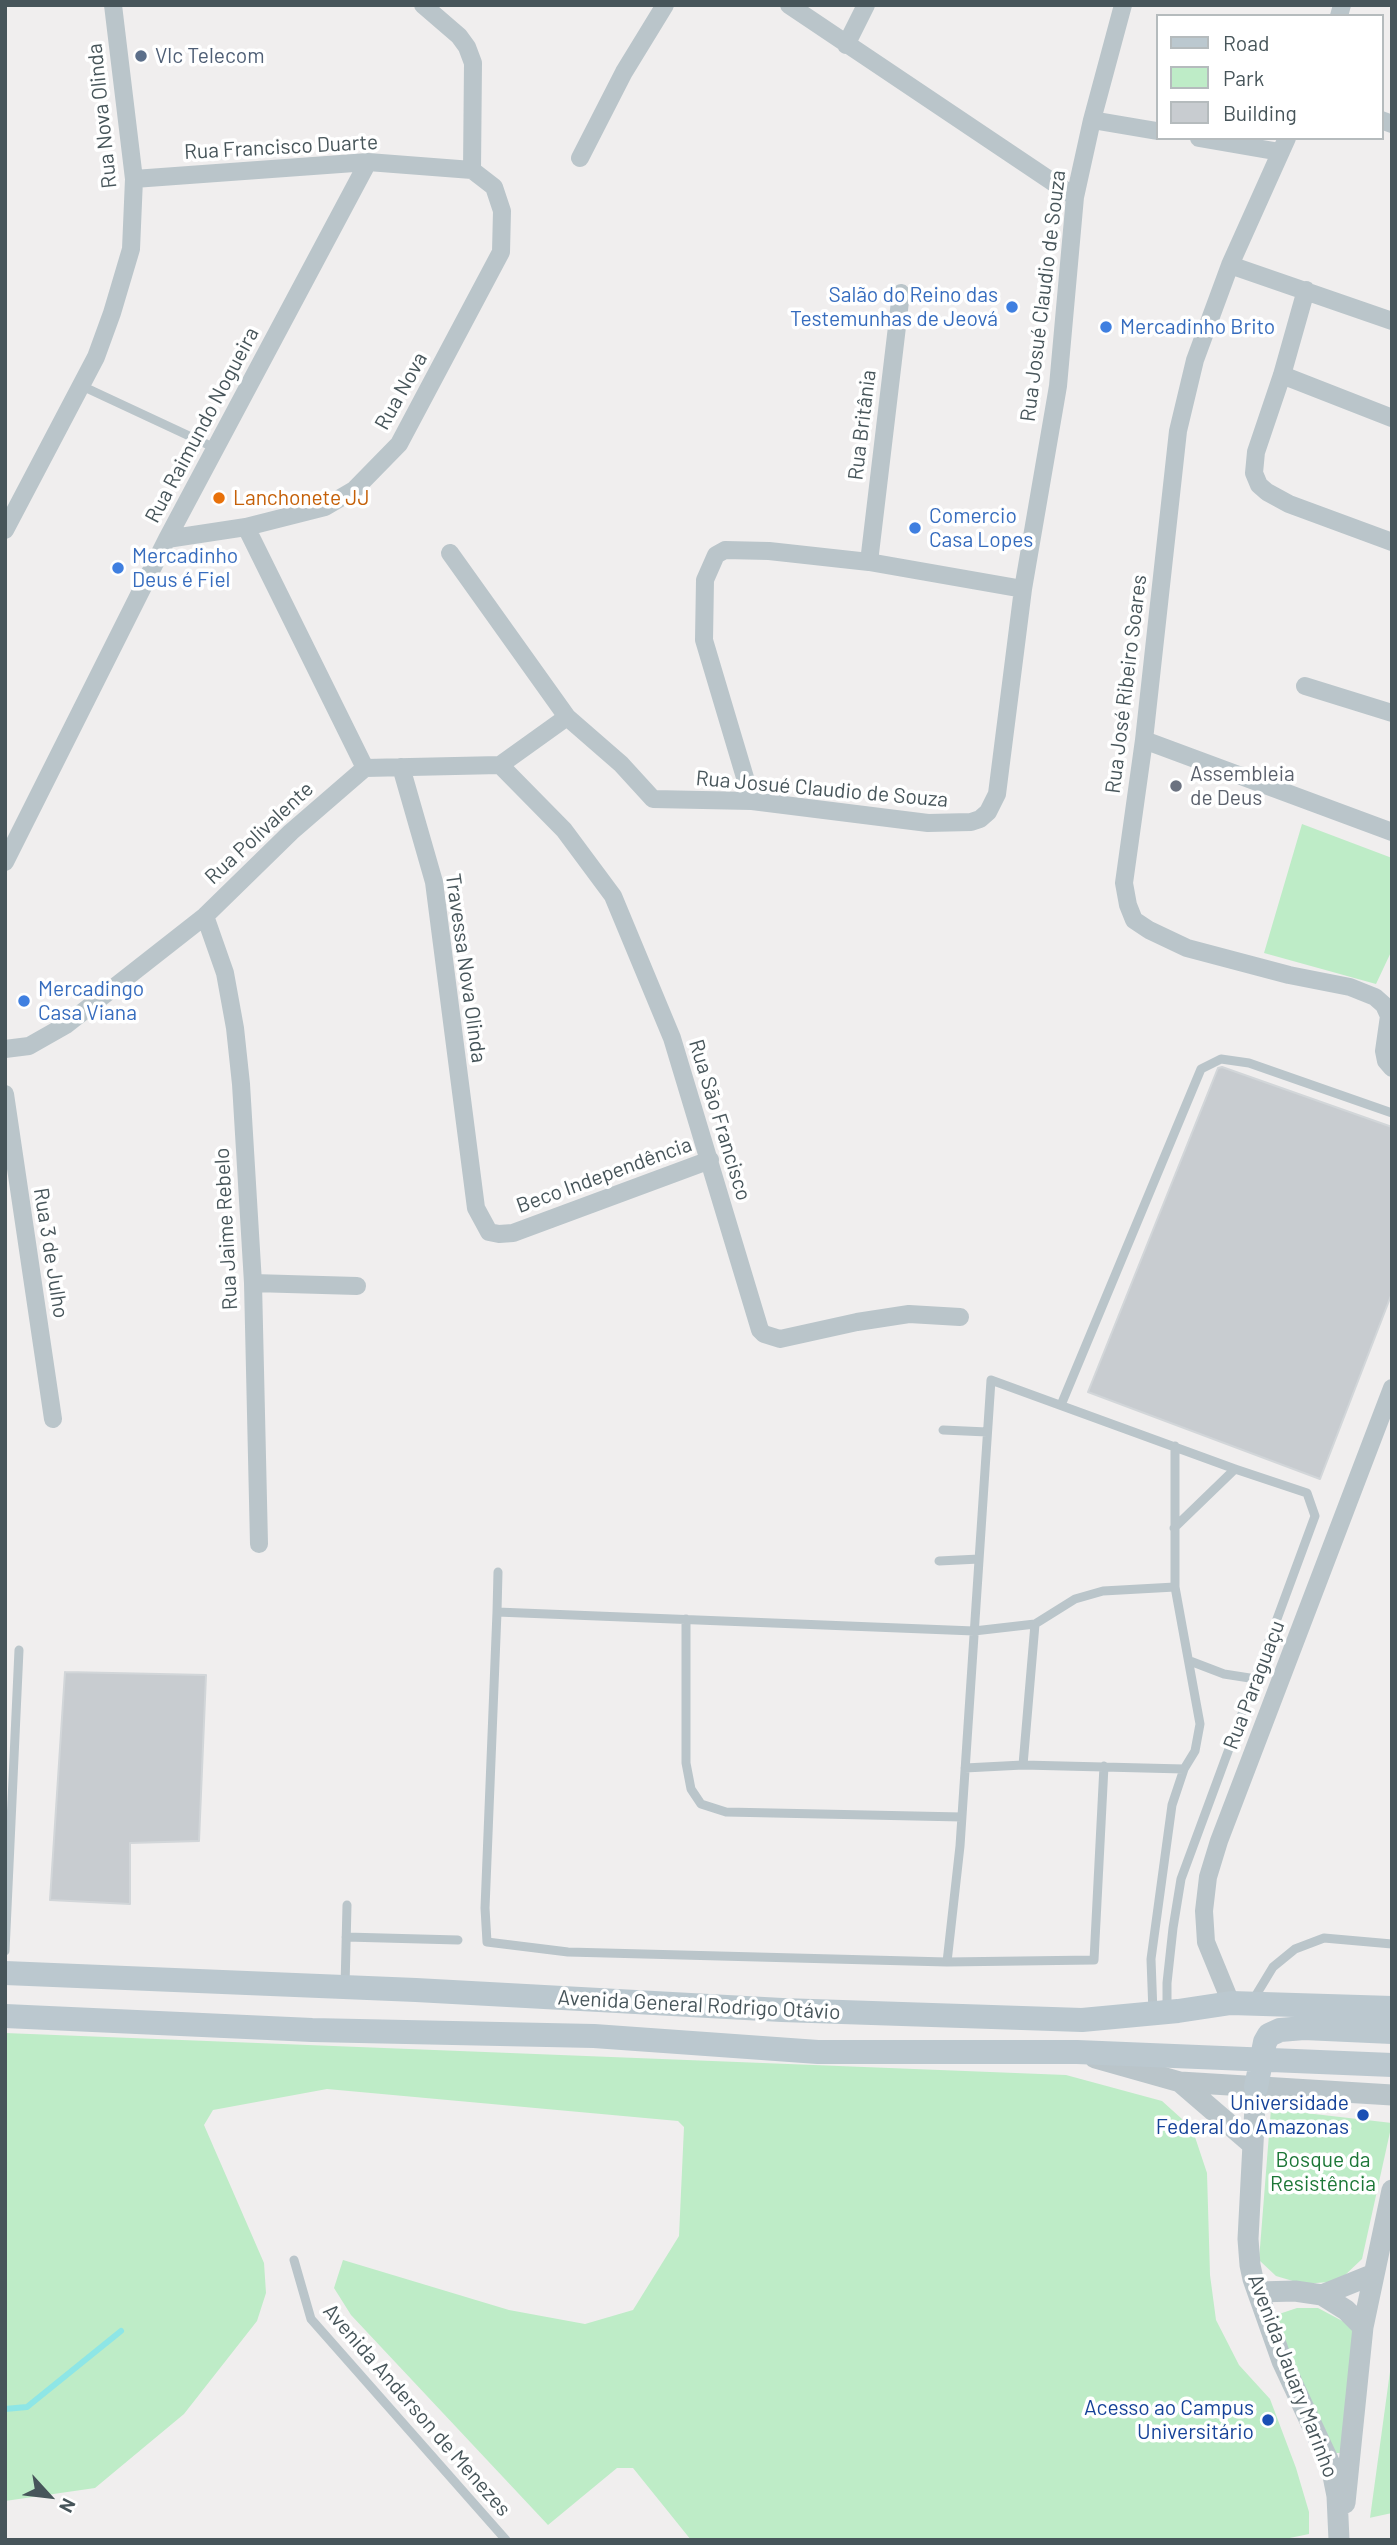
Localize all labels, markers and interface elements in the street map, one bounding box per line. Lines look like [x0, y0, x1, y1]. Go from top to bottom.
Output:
legend [1156, 14, 1383, 140]
text: Road [1223, 30, 1269, 55]
street label: Rua Nova Olinda [82, 42, 122, 190]
place label: Vlc Telecom [155, 43, 265, 69]
marker: Vlc Telecom [133, 48, 149, 64]
text: Park [1223, 65, 1264, 90]
text: Building [1223, 100, 1297, 125]
street label: Rua Francisco Duarte [183, 129, 379, 165]
street label: Rua Josué Claudio de Souza [1015, 169, 1071, 423]
place label: Salão do Reino das Testemunhas de Jeová [790, 282, 998, 332]
marker: Salão do Reino das Testemunhas de Jeová [1004, 299, 1020, 315]
place label: Mercadinho Brito [1120, 314, 1275, 340]
marker: Mercadinho Brito [1098, 319, 1114, 335]
street label: Rua Raimundo Nogueira [140, 323, 264, 527]
street label: Rua Nova [369, 348, 433, 434]
street label: Rua Britânia [843, 368, 881, 482]
place label: Lanchonete JJ [233, 485, 370, 511]
marker: Lanchonete JJ [211, 490, 227, 506]
place label: Comercio Casa Lopes [929, 503, 1033, 553]
marker: Comercio Casa Lopes [907, 520, 923, 536]
place label: Mercadinho Deus é Fiel [132, 543, 238, 593]
marker: Mercadinho Deus é Fiel [110, 560, 126, 576]
street label: Rua José Ribeiro Soares [1100, 573, 1152, 795]
place label: Assembleia de Deus [1190, 761, 1295, 811]
street label: Rua Josué Claudio de Souza [695, 765, 949, 813]
street label: Rua Polivalente [200, 776, 318, 890]
marker: Assembleia de Deus [1168, 778, 1184, 794]
street label: Travessa Nova Olinda [440, 872, 492, 1064]
place label: Mercadingo Casa Viana [38, 976, 144, 1026]
marker: Mercadingo Casa Viana [16, 993, 32, 1009]
street label: Rua São Francisco [683, 1036, 757, 1204]
street label: Beco Independência [513, 1132, 695, 1218]
street label: Rua Jaime Rebelo [209, 1147, 243, 1311]
street label: Rua 3 de Julho [28, 1186, 74, 1320]
street label: Rua Paraguaçu [1218, 1617, 1290, 1753]
street label: Avenida General Rodrigo Otávio [557, 1985, 841, 2025]
place label: Universidade Federal do Amazonas [1156, 2090, 1349, 2140]
marker: Universidade Federal do Amazonas [1355, 2107, 1371, 2123]
park label: Bosque da Resistência [1270, 2147, 1376, 2197]
street label: Avenida Jauary Marinho [1243, 2271, 1343, 2481]
street label: Avenida Anderson de Menezes [318, 2299, 516, 2521]
place label: Acesso ao Campus Universitário [1084, 2395, 1254, 2445]
marker: Acesso ao Campus Universitário [1260, 2412, 1276, 2428]
north arrow [14, 2461, 84, 2531]
text: N [55, 2495, 81, 2517]

